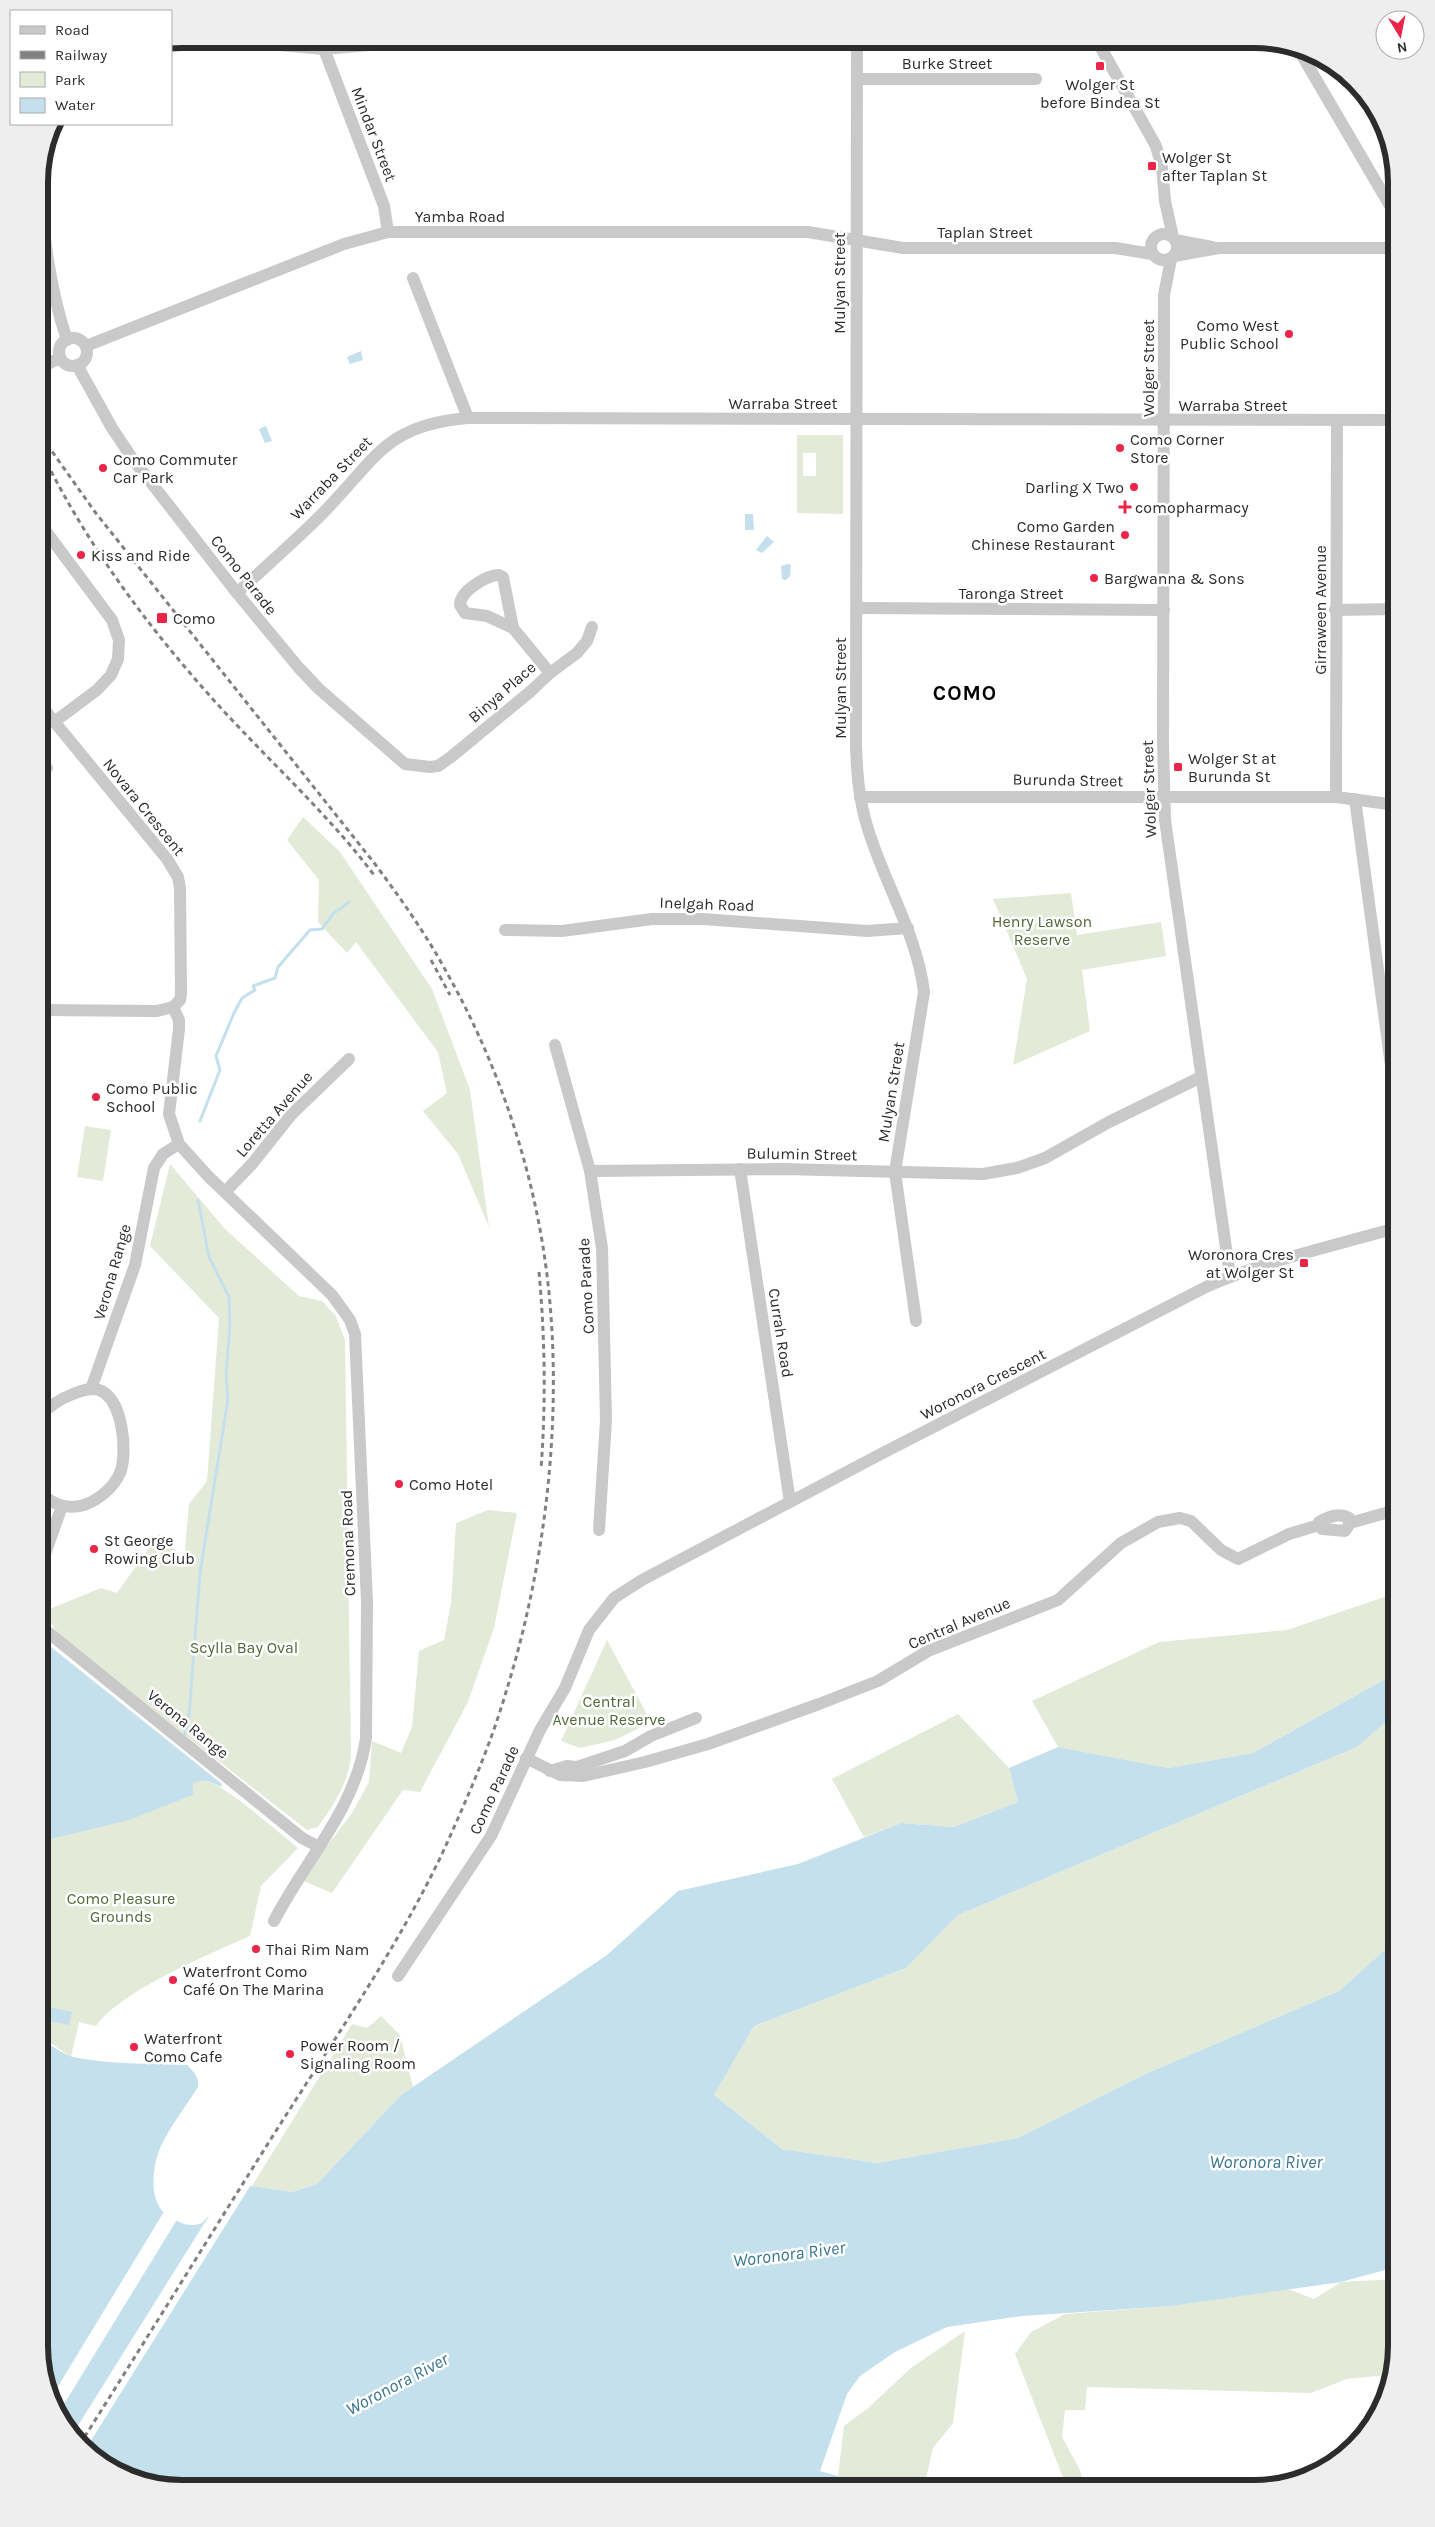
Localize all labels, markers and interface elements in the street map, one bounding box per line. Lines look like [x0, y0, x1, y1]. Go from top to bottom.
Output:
legend [10, 10, 172, 125]
north arrow [1375, 10, 1425, 60]
text: Road [55, 21, 90, 39]
text: N [1396, 38, 1409, 57]
text: Railway [55, 46, 107, 64]
street label: Burke Street [902, 54, 992, 73]
marker: Wolger St before Bindea St [1094, 60, 1106, 72]
text: Park [55, 71, 85, 89]
place label: Wolger St before Bindea St [1040, 75, 1160, 112]
street label: Mindar Street [347, 84, 401, 184]
text: Water [55, 96, 96, 114]
place label: Wolger St after Taplan St [1162, 148, 1267, 185]
marker: Wolger St after Taplan St [1146, 160, 1158, 172]
street label: Yamba Road [415, 207, 505, 226]
street label: Taplan Street [937, 223, 1033, 242]
street label: Mulyan Street [830, 232, 849, 334]
place label: Como West Public School [1180, 316, 1279, 353]
street label: Wolger Street [1139, 319, 1158, 417]
marker: Como West Public School [1283, 328, 1295, 340]
street label: Warraba Street [729, 394, 837, 413]
street label: Warraba Street [1179, 396, 1287, 415]
place label: Como Corner Store [1130, 430, 1224, 467]
street label: Warraba Street [286, 432, 376, 524]
marker: Como Corner Store [1114, 442, 1126, 454]
place label: Como Commuter Car Park [113, 450, 237, 487]
marker: Como Commuter Car Park [97, 462, 109, 474]
place label: Darling X Two [1025, 478, 1124, 497]
marker: Darling X Two [1128, 481, 1140, 493]
place label: comopharmacy [1135, 498, 1249, 517]
marker: comopharmacy [1119, 501, 1131, 513]
place label: Como Garden Chinese Restaurant [971, 517, 1115, 554]
marker: Como Garden Chinese Restaurant [1119, 529, 1131, 541]
street label: Como Parade [207, 531, 281, 619]
street label: Girraween Avenue [1311, 545, 1330, 675]
place label: Kiss and Ride [91, 546, 190, 565]
marker: Kiss and Ride [75, 549, 87, 561]
place label: Bargwanna & Sons [1104, 569, 1245, 588]
marker: Bargwanna & Sons [1088, 572, 1100, 584]
street label: Taronga Street [958, 584, 1064, 603]
place label: Como [173, 609, 215, 628]
marker: Como [155, 611, 169, 625]
street label: Mulyan Street [831, 637, 850, 739]
street label: Binya Place [464, 658, 540, 726]
district label: COMO [933, 681, 997, 705]
street label: Wolger Street [1138, 740, 1160, 838]
place label: Wolger St at Burunda St [1188, 749, 1276, 786]
street label: Novara Crescent [99, 755, 189, 859]
marker: Wolger St at Burunda St [1172, 761, 1184, 773]
street label: Burunda Street [1012, 770, 1124, 790]
street label: Inelgah Road [659, 893, 755, 915]
park label: Henry Lawson Reserve [992, 912, 1092, 949]
street label: Mulyan Street [874, 1040, 908, 1144]
street label: Loretta Avenue [232, 1067, 316, 1161]
place label: Como Public School [106, 1079, 198, 1116]
marker: Como Public School [90, 1091, 102, 1103]
street label: Bulumin Street [746, 1144, 858, 1164]
street label: Verona Range [89, 1222, 135, 1322]
street label: Como Parade [574, 1238, 598, 1334]
place label: Woronora Cres at Wolger St [1188, 1245, 1294, 1282]
marker: Woronora Cres at Wolger St [1298, 1257, 1310, 1269]
street label: Currah Road [765, 1287, 797, 1379]
street label: Woronora Crescent [917, 1344, 1049, 1424]
place label: Como Hotel [409, 1475, 493, 1494]
marker: Como Hotel [393, 1478, 405, 1490]
street label: Cremona Road [337, 1489, 359, 1597]
place label: St George Rowing Club [104, 1531, 195, 1568]
marker: St George Rowing Club [88, 1543, 100, 1555]
street label: Central Avenue [905, 1593, 1013, 1653]
park label: Scylla Bay Oval [190, 1638, 298, 1657]
street label: Verona Range [144, 1685, 232, 1763]
park label: Central Avenue Reserve [552, 1692, 666, 1729]
street label: Como Parade [465, 1742, 523, 1838]
park label: Como Pleasure Grounds [67, 1889, 175, 1926]
place label: Thai Rim Nam [266, 1940, 369, 1959]
marker: Thai Rim Nam [250, 1943, 262, 1955]
place label: Waterfront Como Café On The Marina [183, 1962, 324, 1999]
marker: Waterfront Como Café On The Marina [167, 1974, 179, 1986]
place label: Waterfront Como Cafe [144, 2029, 222, 2066]
place label: Power Room / Signaling Room [300, 2036, 416, 2073]
marker: Waterfront Como Cafe [128, 2041, 140, 2053]
marker: Power Room / Signaling Room [284, 2048, 296, 2060]
water label: Woronora River [1210, 2151, 1323, 2173]
water label: Woronora River [732, 2236, 847, 2272]
water label: Woronora River [342, 2347, 453, 2420]

